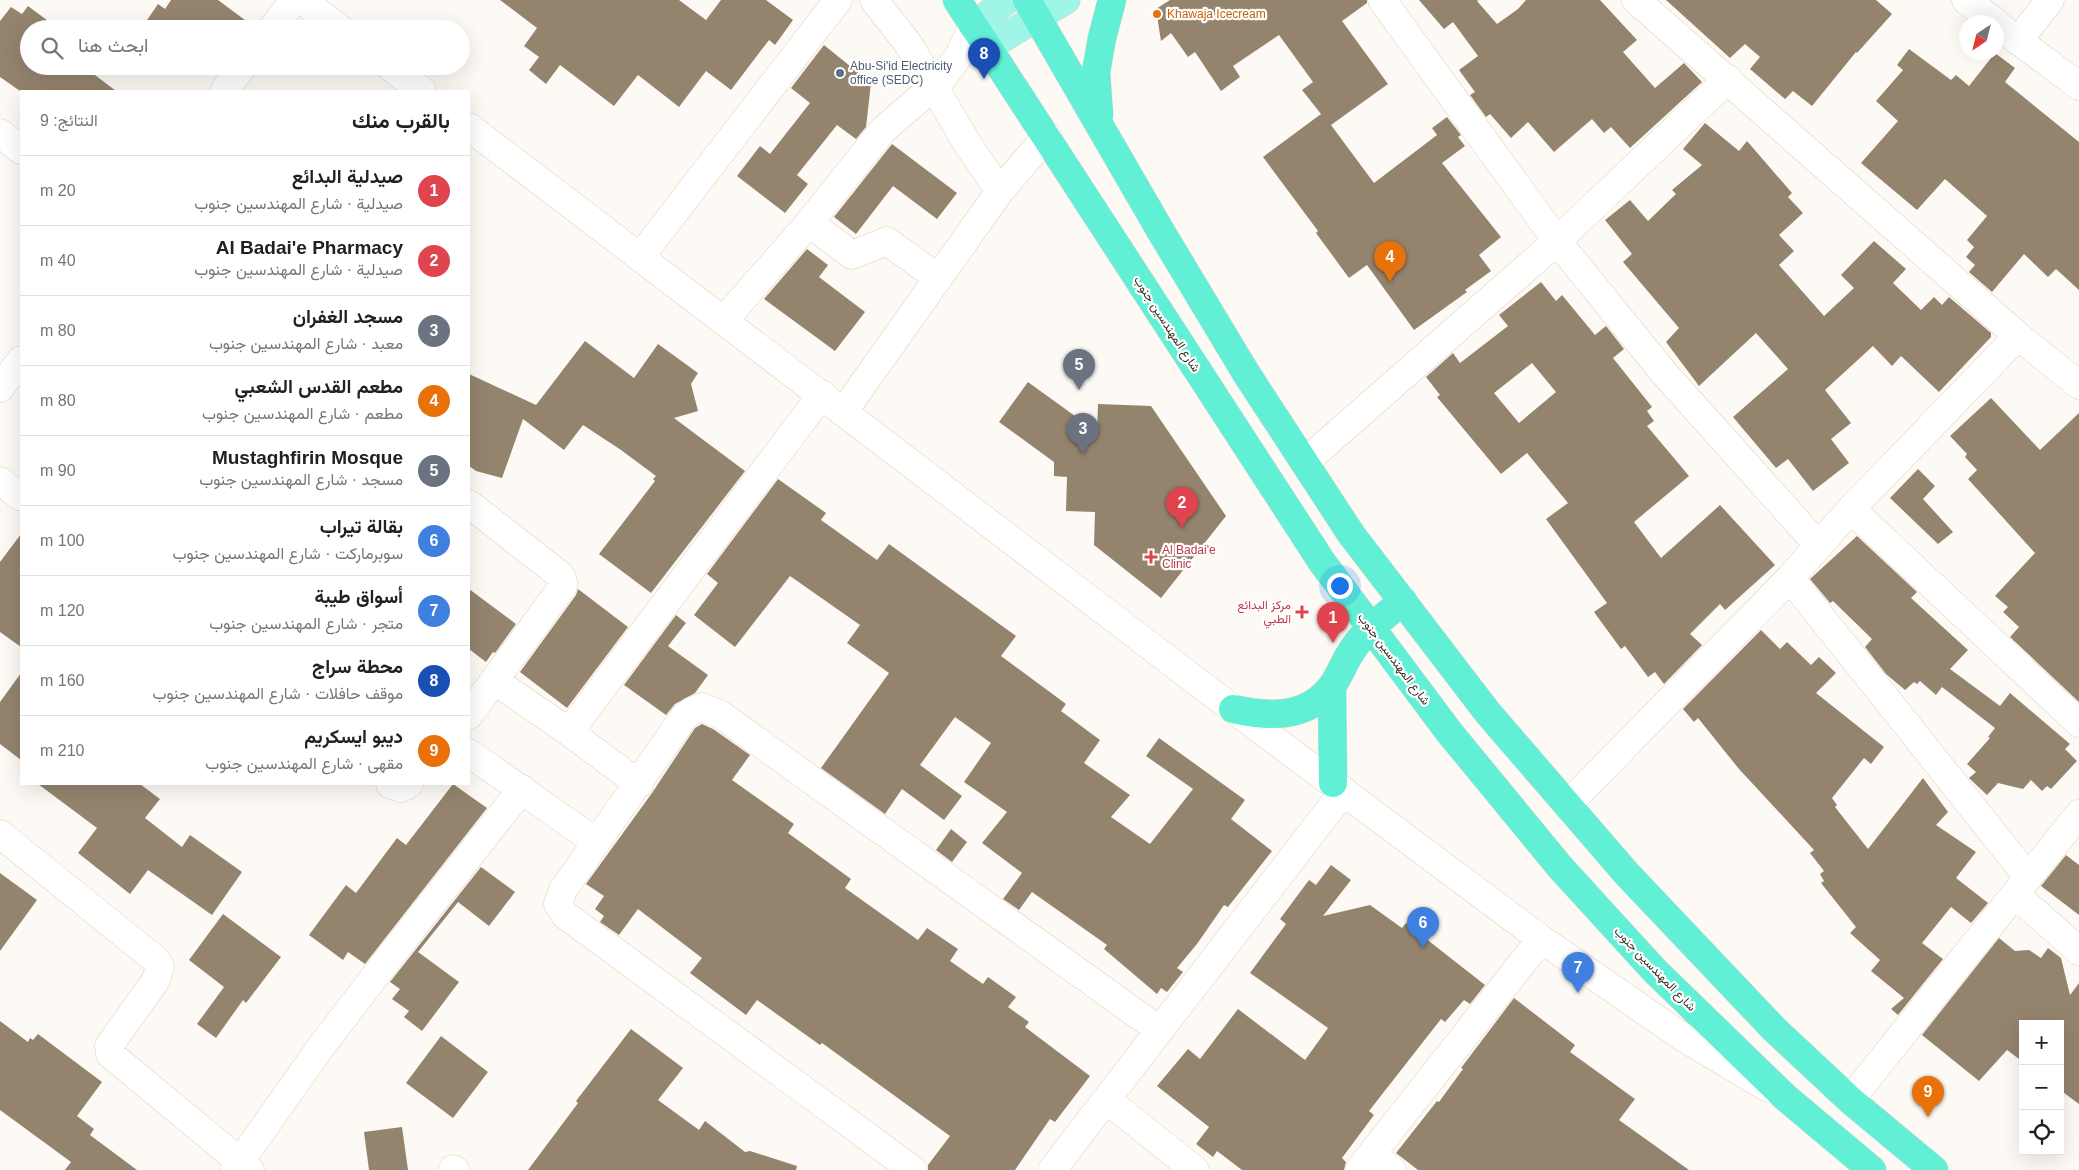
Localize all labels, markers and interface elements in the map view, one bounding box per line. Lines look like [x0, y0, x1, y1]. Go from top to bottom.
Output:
place label: Khawaja Icecream [1167, 7, 1266, 21]
marker: Khawaja Icecream [1151, 8, 1163, 20]
north arrow [1959, 15, 2004, 60]
search box [20, 20, 470, 75]
icon: search [38, 34, 66, 62]
text: ابحث هنا [78, 35, 148, 56]
pin: 8 [968, 38, 1000, 79]
place label: Abu-Si'id Electricity office (SEDC) [850, 59, 952, 87]
marker: Abu-Si'id Electricity office (SEDC) [834, 67, 846, 79]
text: بالقرب منك [352, 109, 450, 132]
text: النتائج: 9 [40, 112, 98, 129]
text: صيدلية البدائع [292, 166, 403, 187]
text: 20 m [40, 182, 76, 199]
text: 1 [430, 182, 438, 199]
text: صيدلية · شارع المهندسين جنوب [194, 195, 403, 212]
text: Al Badai'e Pharmacy [216, 237, 403, 258]
pin: 4 [1374, 241, 1406, 282]
text: 40 m [40, 252, 76, 269]
text: 2 [430, 252, 438, 269]
text: صيدلية · شارع المهندسين جنوب [194, 261, 403, 278]
street label: شارع المهندسين جنوب [1129, 274, 1203, 376]
text: مسجد الغفران [293, 306, 403, 327]
text: 80 m [40, 322, 76, 339]
text: 3 [430, 322, 438, 339]
text: معبد · شارع المهندسين جنوب [209, 335, 403, 352]
pin: 5 [1063, 349, 1095, 390]
text: مطعم القدس الشعبي [235, 376, 403, 397]
text: 80 m [40, 392, 76, 409]
text: 4 [430, 392, 438, 409]
text: مطعم · شارع المهندسين جنوب [202, 405, 403, 422]
pin: 3 [1067, 413, 1099, 454]
text: Mustaghfirin Mosque [212, 447, 403, 468]
text: 90 m [40, 462, 76, 479]
text: 5 [430, 462, 438, 479]
text: مسجد · شارع المهندسين جنوب [199, 471, 403, 488]
pin: 2 [1166, 487, 1198, 528]
text: بقالة تيراب [320, 516, 403, 537]
text: 100 m [40, 532, 84, 549]
text: 6 [430, 532, 438, 549]
place label: Al Badai'e Clinic [1162, 543, 1216, 571]
text: سوبرماركت · شارع المهندسين جنوب [173, 545, 403, 562]
marker: Al Badai'e Clinic [1144, 550, 1158, 564]
your location [1327, 573, 1353, 599]
text: أسواق طيبة [314, 586, 403, 607]
place label: مركز البدائع الطبي [1237, 598, 1291, 629]
text: 120 m [40, 602, 84, 619]
text: 7 [430, 602, 438, 619]
pin: 1 [1317, 602, 1349, 643]
marker: مركز البدائع الطبي [1295, 605, 1309, 619]
street label: شارع المهندسين جنوب [1353, 610, 1433, 709]
text: متجر · شارع المهندسين جنوب [209, 615, 403, 632]
text: محطة سراج [312, 656, 403, 677]
text: 160 m [40, 672, 84, 689]
text: 8 [430, 672, 438, 689]
text: موقف حافلات · شارع المهندسين جنوب [153, 685, 403, 702]
text: ديبو ايسكريم [304, 726, 403, 747]
text: 210 m [40, 742, 84, 759]
text: 9 [430, 742, 438, 759]
text: مقهى · شارع المهندسين جنوب [205, 755, 403, 772]
pin: 6 [1407, 907, 1439, 948]
street label: شارع المهندسين جنوب [1610, 924, 1699, 1015]
pin: 7 [1562, 952, 1594, 993]
map controls [2019, 1020, 2064, 1155]
button: + [2019, 1020, 2064, 1065]
button: − [2019, 1065, 2064, 1110]
pin: 9 [1912, 1076, 1944, 1117]
button: locate [2019, 1110, 2064, 1155]

